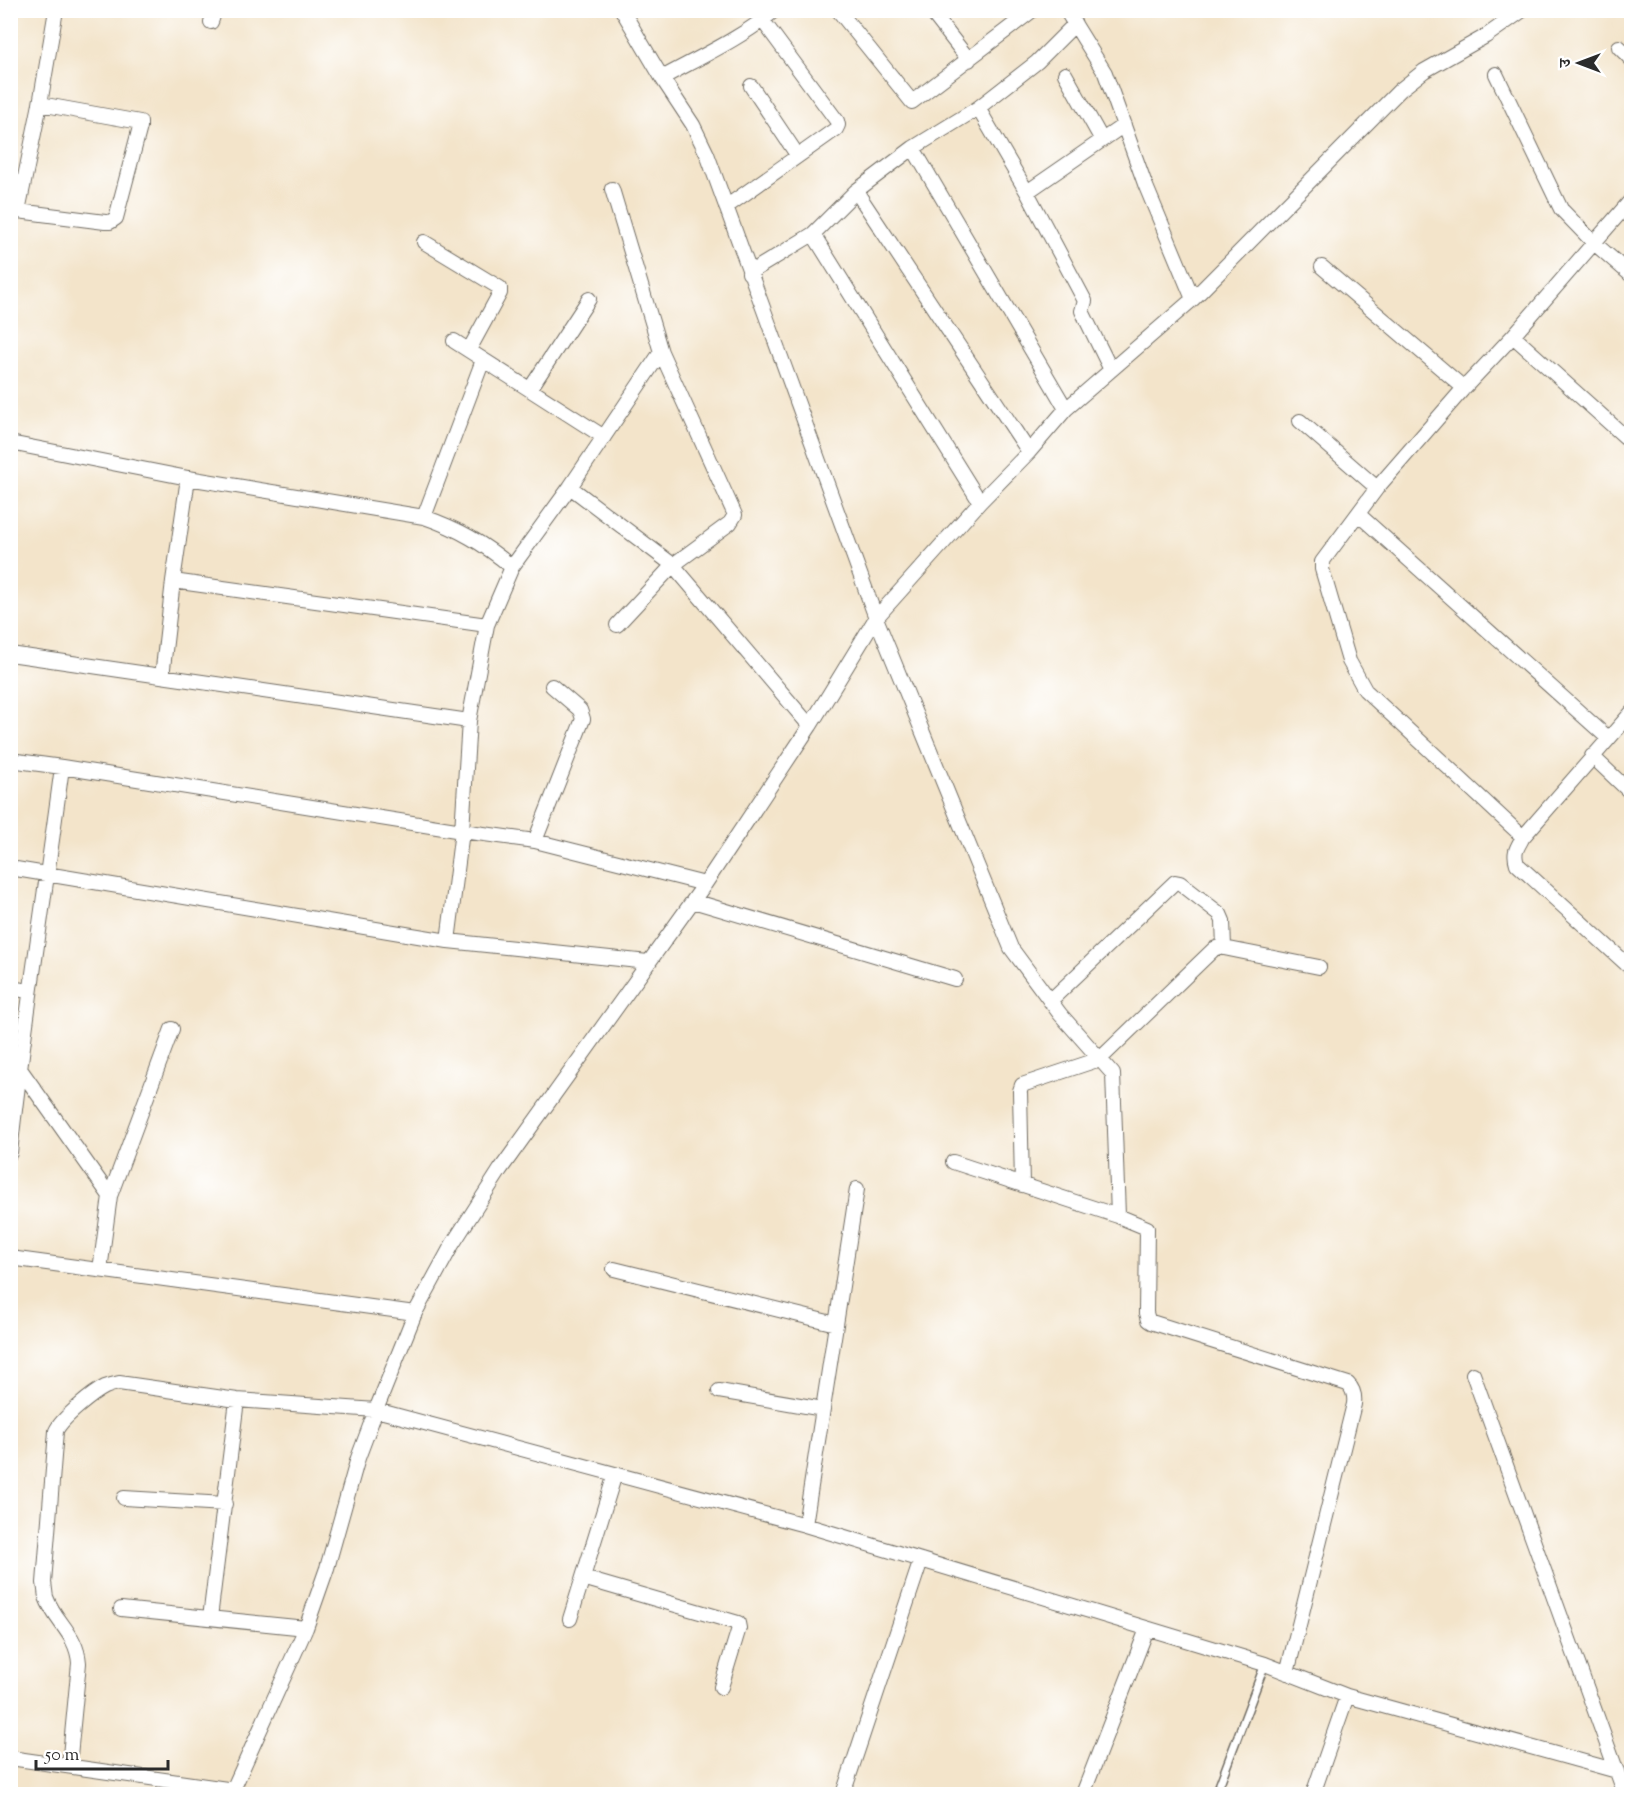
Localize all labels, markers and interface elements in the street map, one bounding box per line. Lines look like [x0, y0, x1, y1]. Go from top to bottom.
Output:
north arrow [1549, 33, 1609, 93]
text: उ [1555, 57, 1578, 68]
scale bar [36, 1733, 168, 1771]
text: 50 m [44, 1743, 80, 1769]

